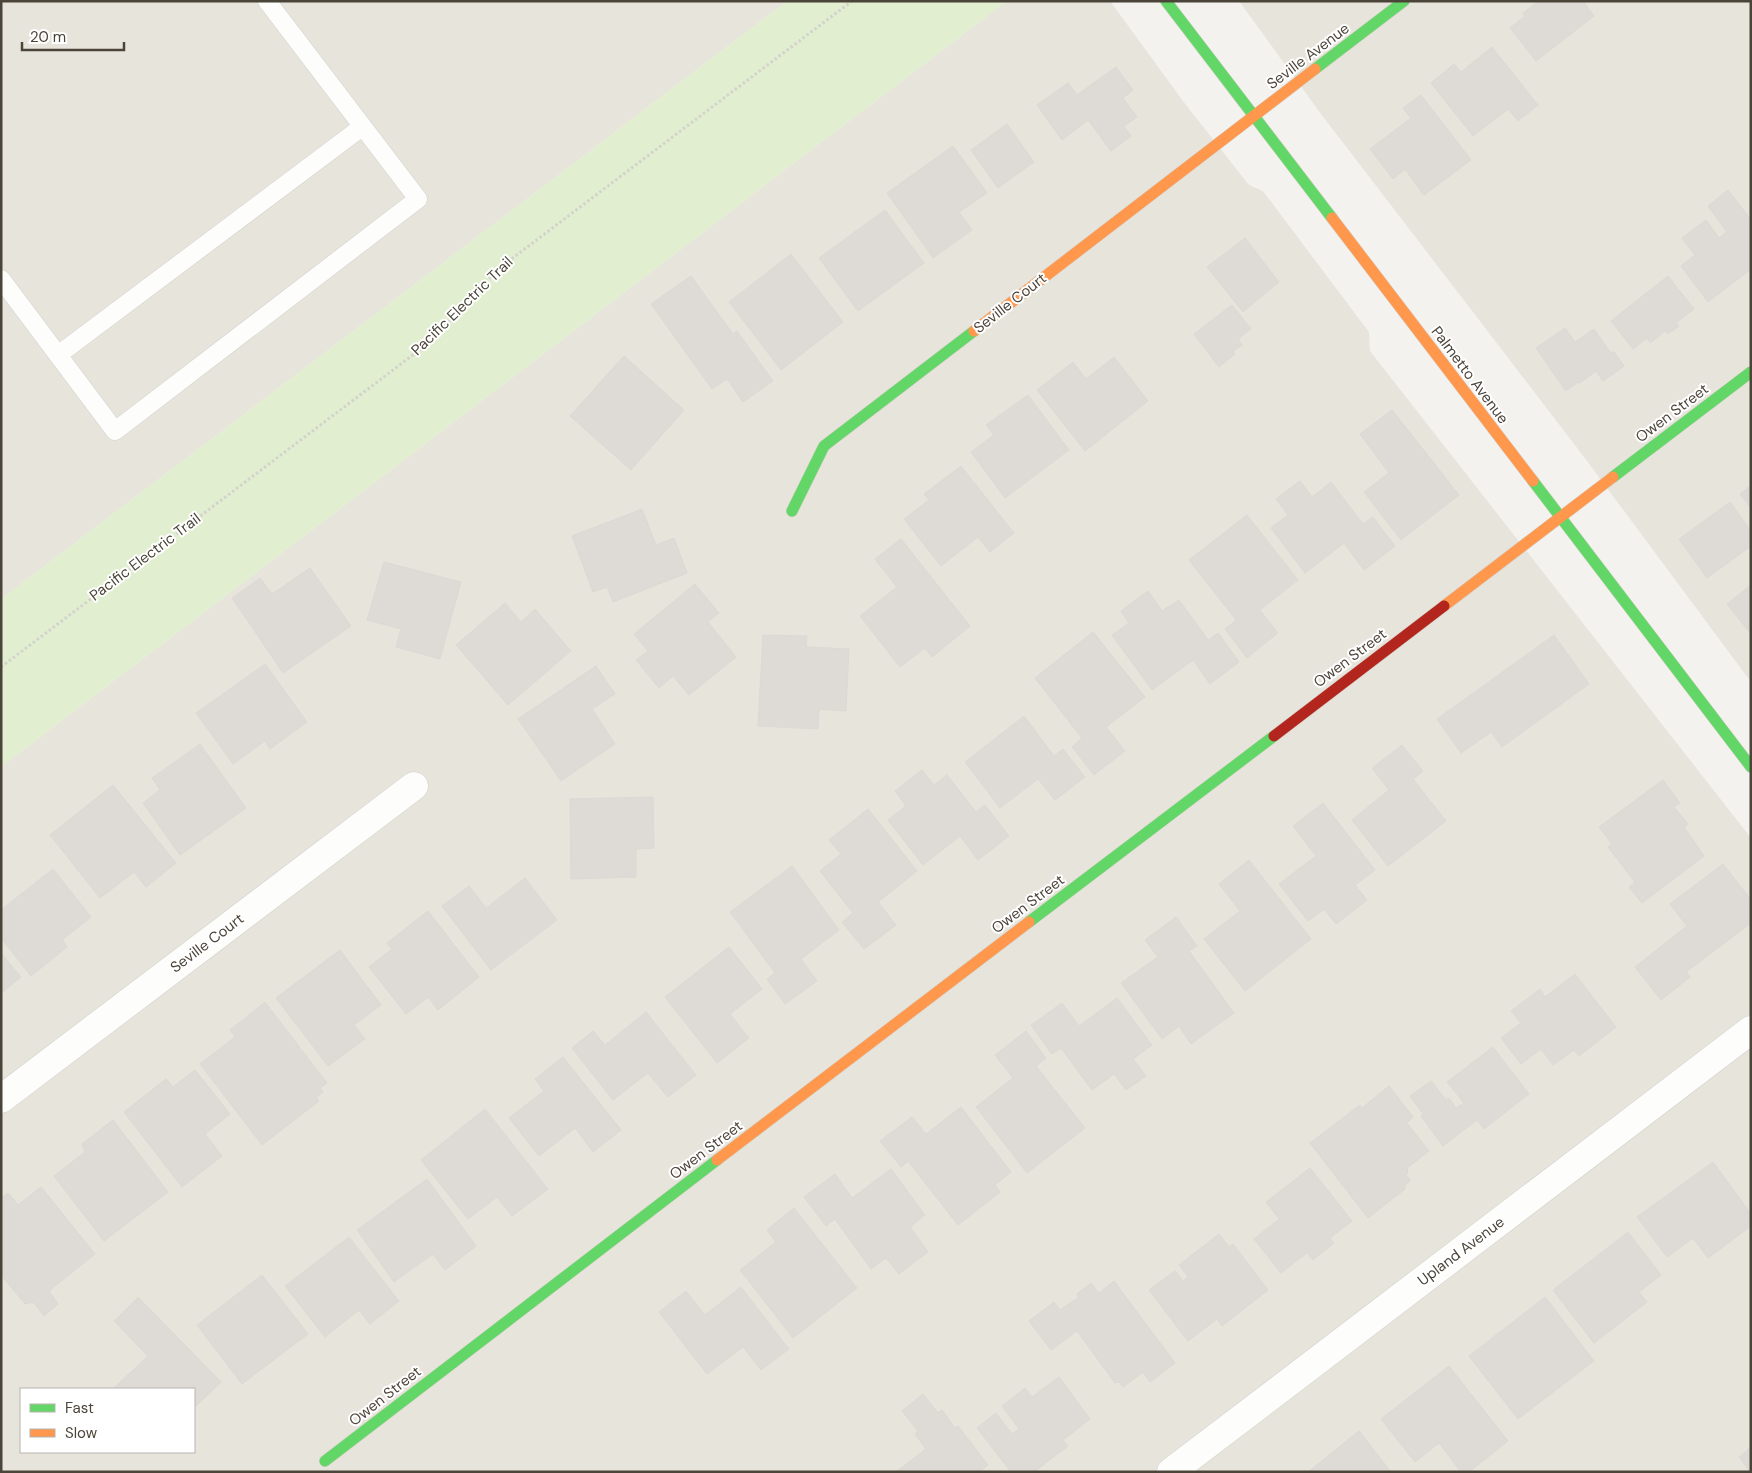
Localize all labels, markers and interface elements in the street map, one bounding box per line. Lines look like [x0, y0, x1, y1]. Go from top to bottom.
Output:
street label: Seville Avenue [1263, 18, 1353, 94]
scale bar [22, 20, 125, 52]
text: 20 m [30, 27, 66, 47]
street label: Pacific Electric Trail [407, 252, 517, 360]
street label: Seville Court [969, 268, 1051, 338]
street label: Palmetto Avenue [1427, 322, 1513, 428]
street label: Owen Street [1631, 379, 1713, 447]
street label: Pacific Electric Trail [85, 509, 205, 605]
street label: Owen Street [1309, 624, 1391, 692]
street label: Owen Street [987, 870, 1069, 938]
street label: Seville Court [166, 909, 248, 977]
street label: Owen Street [665, 1116, 747, 1184]
street label: Upland Avenue [1414, 1212, 1508, 1290]
street label: Owen Street [345, 1361, 425, 1430]
legend [20, 1388, 195, 1453]
text: Fast [65, 1398, 94, 1418]
text: Slow [65, 1423, 98, 1443]

